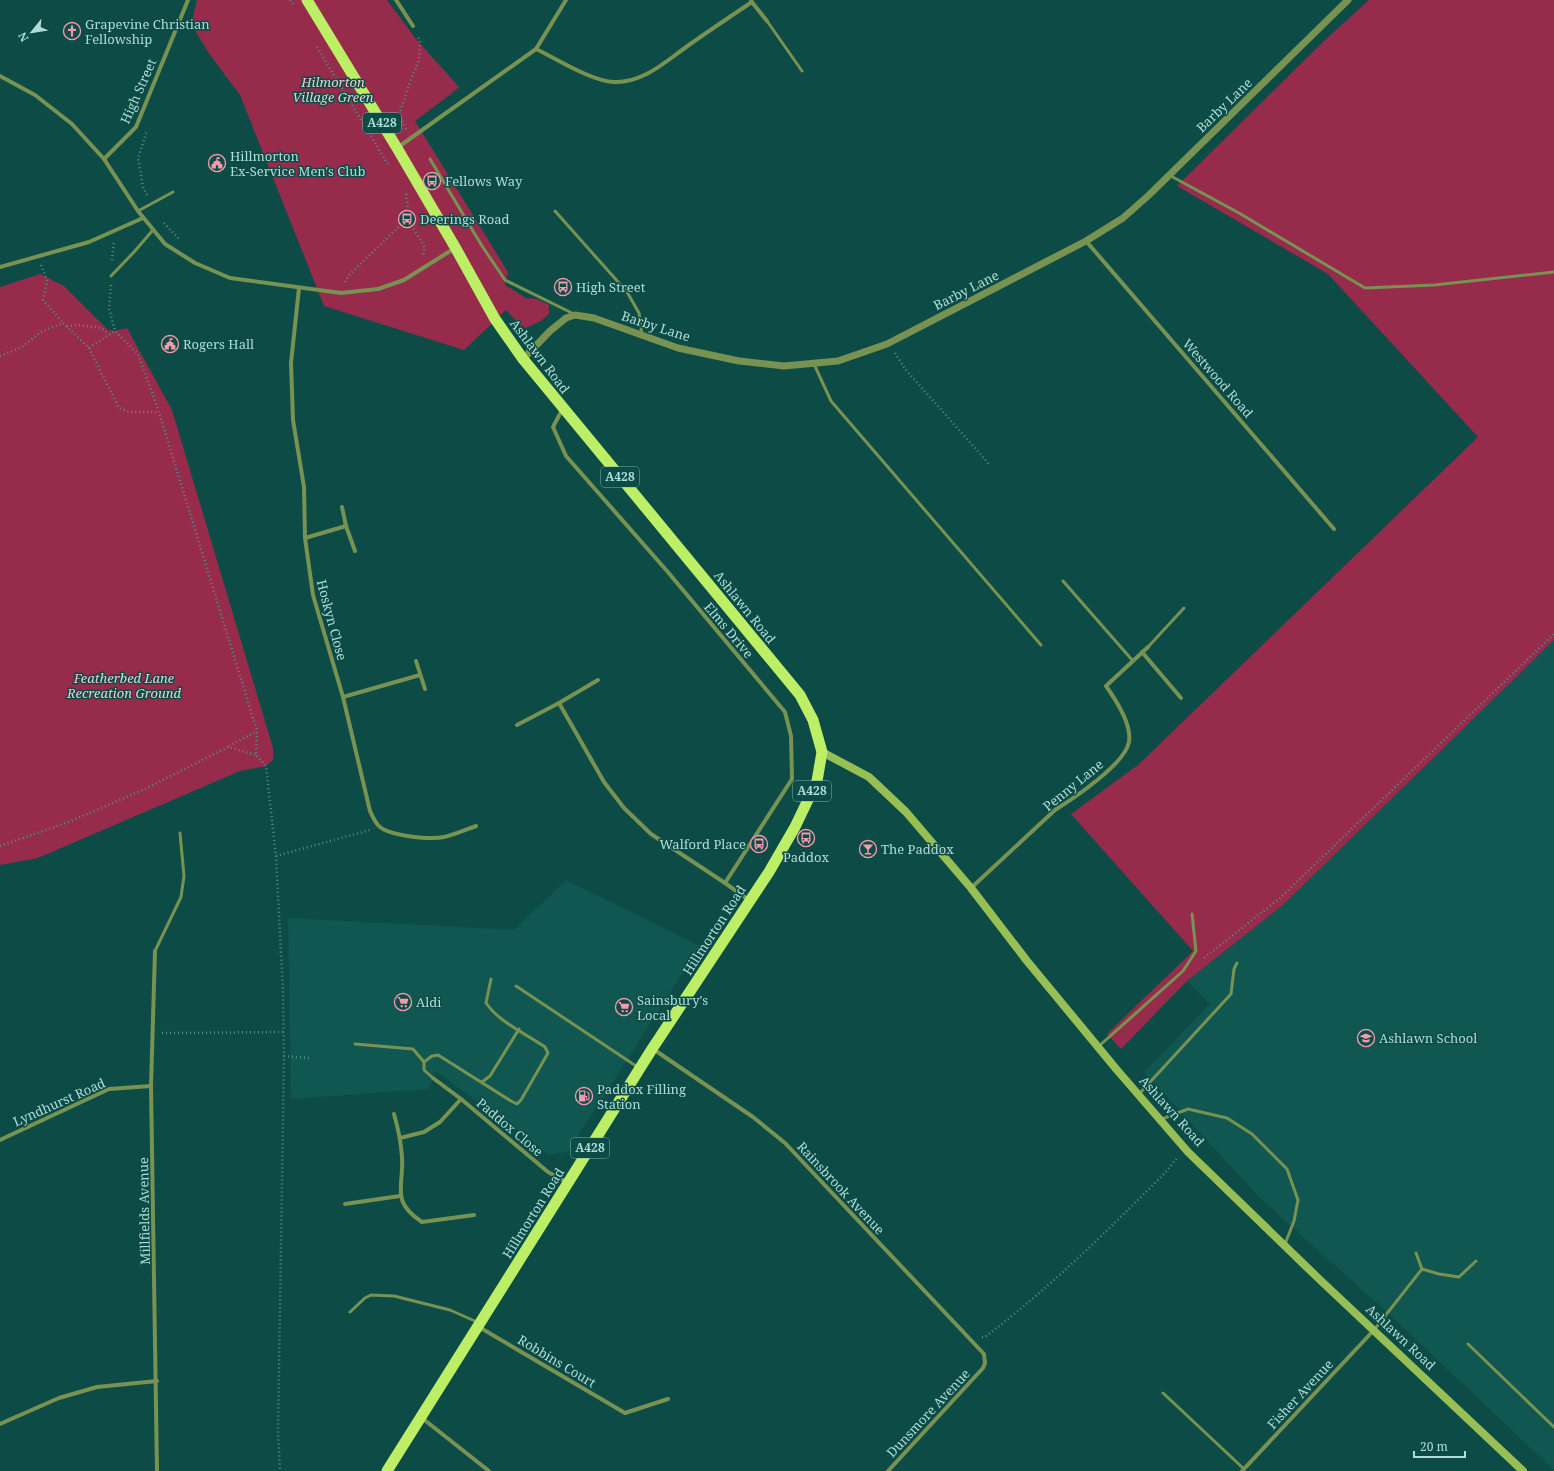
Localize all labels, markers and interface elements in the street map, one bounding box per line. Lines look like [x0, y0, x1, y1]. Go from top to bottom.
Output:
north arrow [12, 12, 52, 52]
place label: Grapevine Christian Fellowship [85, 15, 210, 48]
church icon: Grapevine Christian Fellowship [62, 21, 82, 41]
text: N [14, 29, 32, 45]
street label: High Street [116, 55, 160, 126]
park label: Hilmorton Village Green [293, 73, 374, 106]
street label: Barby Lane [1192, 74, 1256, 136]
road number: A428 [363, 113, 401, 133]
place label: Hillmorton Ex-Service Men's Club [230, 147, 366, 180]
public building icon: Hillmorton Ex-Service Men's Club [207, 153, 227, 173]
bus stop icon: Fellows Way [422, 171, 442, 191]
place label: Fellows Way [445, 172, 523, 190]
bus stop icon: Deerings Road [397, 209, 417, 229]
place label: Deerings Road [420, 210, 510, 228]
street label: Barby Lane [930, 266, 1002, 314]
bus stop icon: High Street [553, 277, 573, 297]
place label: High Street [576, 278, 646, 296]
street label: Barby Lane [619, 306, 693, 346]
street label: Ashlawn Road [506, 315, 574, 397]
public building icon: Rogers Hall [160, 334, 180, 354]
place label: Rogers Hall [183, 335, 254, 353]
street label: Westwood Road [1179, 335, 1257, 421]
road number: A428 [601, 467, 639, 487]
street label: Ashlawn Road [710, 567, 780, 647]
street label: Hoskyn Close [313, 578, 351, 662]
street label: Elms Drive [700, 598, 758, 662]
park label: Featherbed Lane Recreation Ground [66, 669, 182, 702]
street label: Penny Lane [1039, 755, 1107, 815]
road number: A428 [793, 781, 831, 801]
bus stop icon: Paddox [796, 828, 816, 848]
bus stop icon: Walford Place [749, 834, 769, 854]
place label: Walford Place [660, 835, 746, 853]
bar icon: The Paddox [858, 839, 878, 859]
place label: The Paddox [881, 840, 954, 858]
place label: Paddox [783, 848, 830, 866]
street label: Hillmorton Road [678, 882, 750, 978]
place label: Sainsbury's Local [637, 991, 708, 1024]
supermarket icon: Aldi [393, 992, 413, 1012]
place label: Aldi [416, 993, 441, 1011]
supermarket icon: Sainsbury's Local [614, 997, 634, 1017]
school or university icon: Ashlawn School [1356, 1028, 1376, 1048]
place label: Ashlawn School [1379, 1029, 1477, 1047]
street label: Ashlawn Road [1136, 1072, 1208, 1150]
street label: Lyndhurst Road [10, 1074, 108, 1130]
place label: Paddox Filling Station [597, 1080, 686, 1113]
fuel station icon: Paddox Filling Station [574, 1086, 594, 1106]
street label: Paddox Close [473, 1094, 547, 1160]
road number: A428 [571, 1138, 609, 1158]
street label: Rainsbrook Avenue [793, 1138, 889, 1238]
street label: Millfields Avenue [134, 1157, 154, 1265]
street label: Hillmorton Road [498, 1164, 568, 1262]
street label: Ashlawn Road [1362, 1300, 1440, 1374]
street label: Robbins Court [515, 1331, 600, 1392]
street label: Fisher Avenue [1263, 1355, 1337, 1433]
street label: Dunsmore Avenue [882, 1365, 974, 1461]
scale bar [1414, 1433, 1465, 1459]
text: 20 m [1420, 1438, 1448, 1455]

